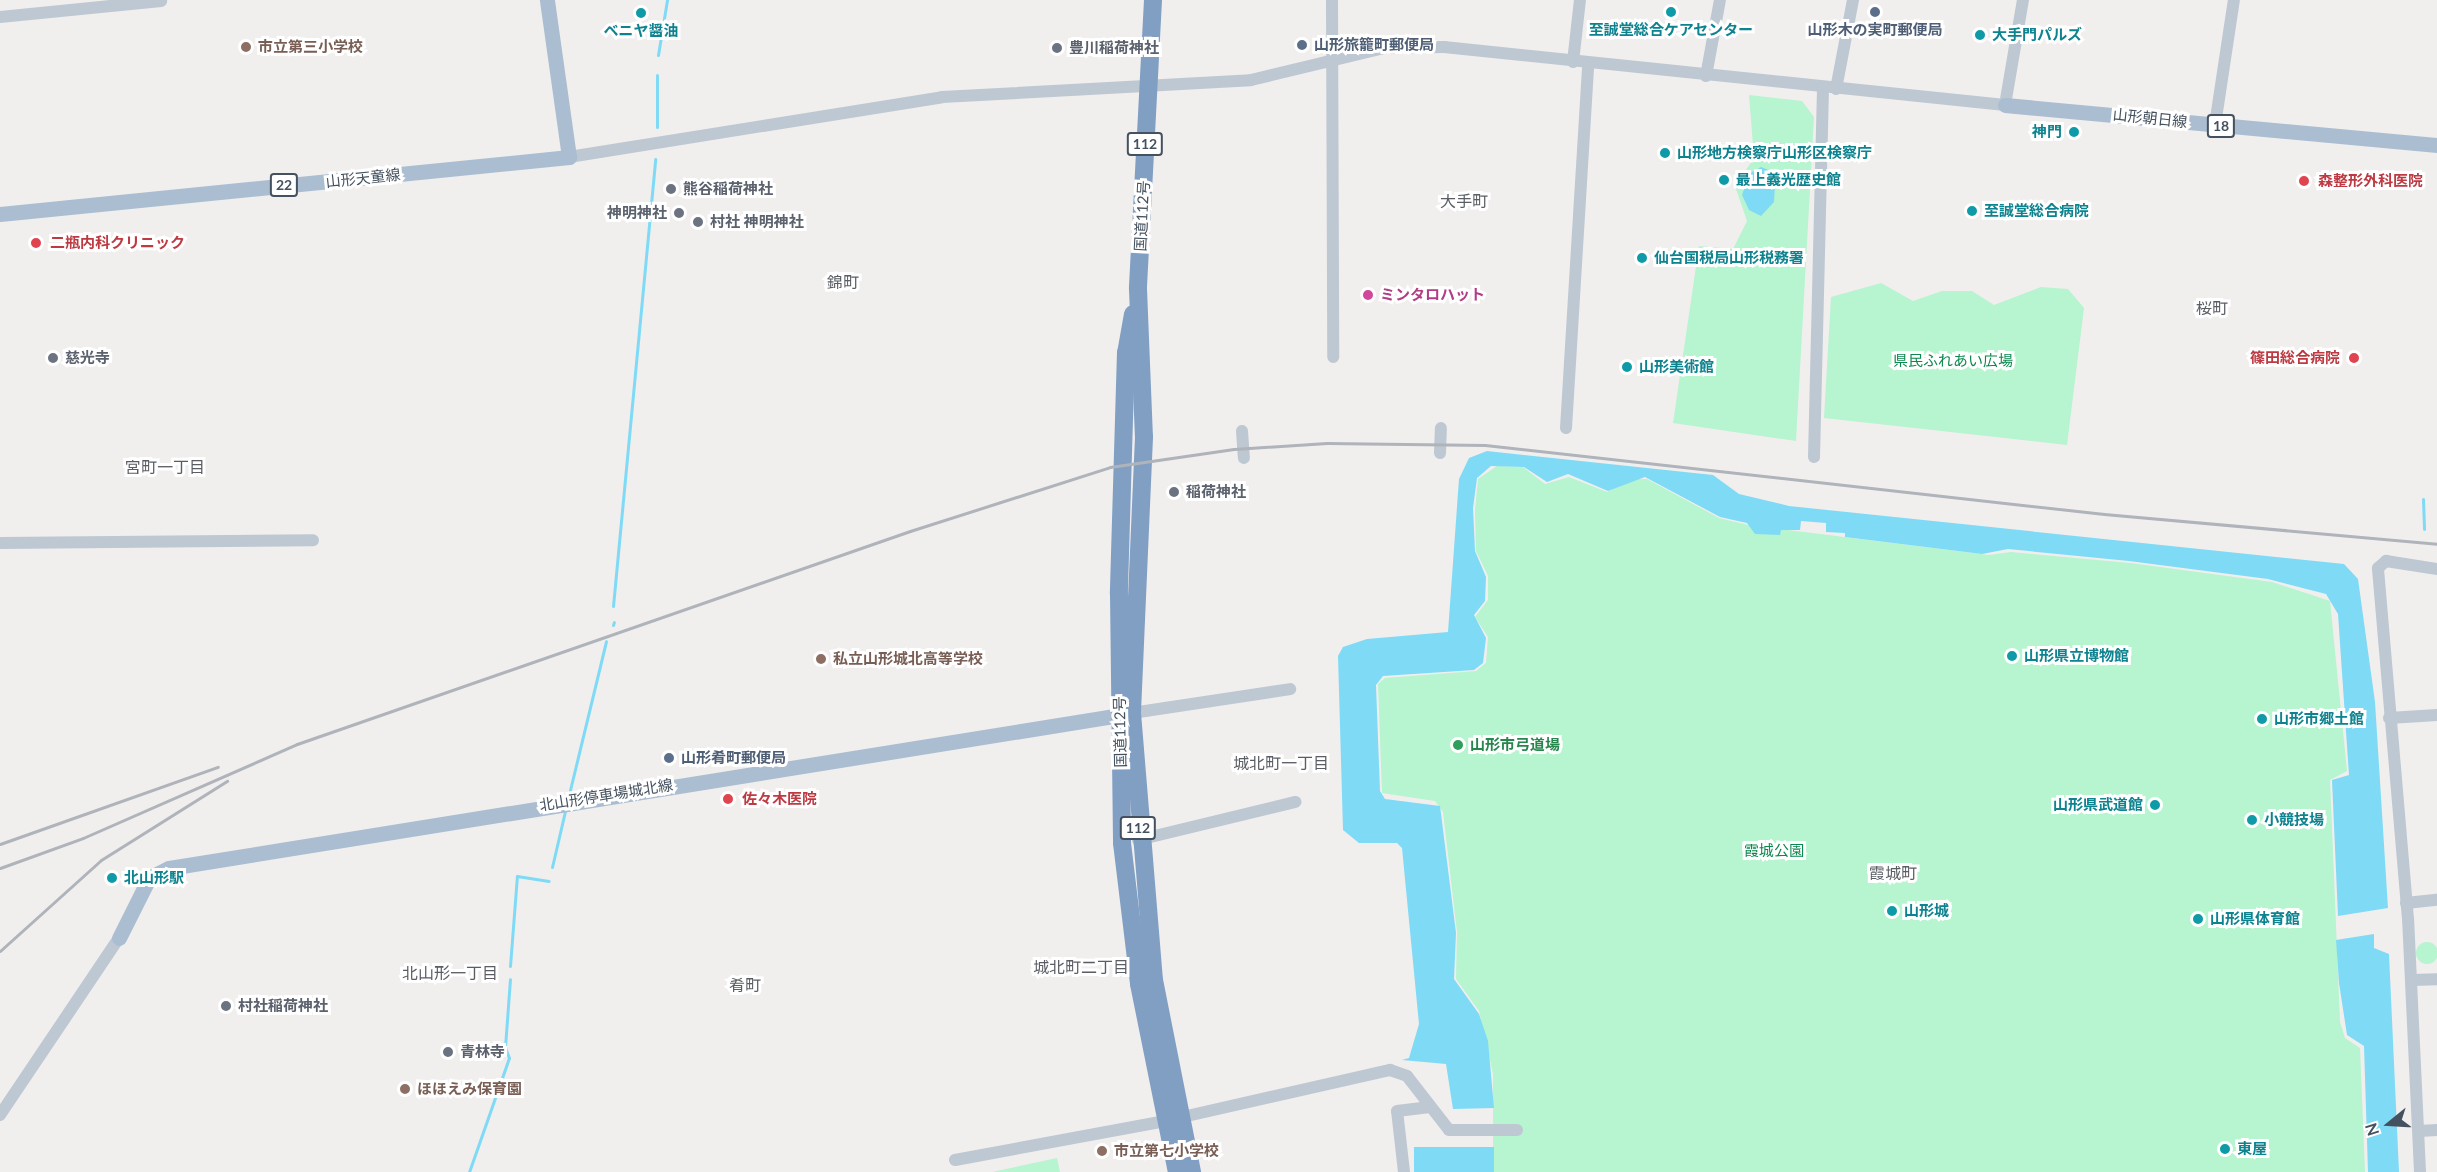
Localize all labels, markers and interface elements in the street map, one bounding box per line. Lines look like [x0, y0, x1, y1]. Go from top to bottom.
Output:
marker: 至誠堂総合ケアセンター [1664, 5, 1678, 19]
marker: 山形木の実町郵便局 [1868, 5, 1882, 19]
marker: ベニヤ醤油 [634, 6, 648, 20]
place label: 至誠堂総合ケアセンター [1589, 21, 1753, 39]
place label: 山形木の実町郵便局 [1808, 21, 1942, 39]
place label: ベニヤ醤油 [604, 22, 678, 40]
place label: 大手門パルズ [1992, 26, 2082, 44]
marker: 大手門パルズ [1973, 28, 1987, 42]
place label: 山形旅籠町郵便局 [1314, 36, 1434, 54]
place label: 市立第三小学校 [258, 38, 363, 56]
marker: 山形旅籠町郵便局 [1295, 38, 1309, 52]
place label: 豊川稲荷神社 [1069, 39, 1159, 57]
marker: 市立第三小学校 [239, 40, 253, 54]
marker: 豊川稲荷神社 [1050, 41, 1064, 55]
street label: 山形朝日線 [2112, 105, 2188, 131]
road number: 18 [2206, 115, 2236, 137]
place label: 神門 [2032, 123, 2062, 141]
marker: 神門 [2067, 125, 2081, 139]
road number: 112 [1126, 133, 1164, 155]
place label: 山形地方検察庁山形区検察庁 [1677, 144, 1872, 162]
marker: 山形地方検察庁山形区検察庁 [1658, 146, 1672, 160]
street label: 山形天童線 [325, 165, 401, 191]
place label: 最上義光歴史館 [1736, 171, 1841, 189]
marker: 森整形外科医院 [2295, 172, 2313, 190]
place label: 森整形外科医院 [2318, 172, 2423, 190]
marker: 最上義光歴史館 [1717, 173, 1731, 187]
road number: 22 [269, 174, 299, 196]
place label: 熊谷稲荷神社 [683, 180, 773, 198]
street label: 国道112号 [1131, 180, 1153, 252]
marker: 熊谷稲荷神社 [664, 182, 678, 196]
district label: 大手町 [1440, 191, 1488, 211]
place label: 至誠堂総合病院 [1984, 202, 2089, 220]
place label: 神明神社 [607, 204, 667, 222]
marker: 至誠堂総合病院 [1965, 204, 1979, 218]
marker: 神明神社 [672, 206, 686, 220]
place label: 村社 神明神社 [710, 213, 804, 231]
marker: 村社 神明神社 [691, 215, 705, 229]
marker: 二瓶内科クリニック [27, 234, 45, 252]
place label: 二瓶内科クリニック [50, 234, 185, 252]
place label: 仙台国税局山形税務署 [1654, 249, 1804, 267]
marker: 仙台国税局山形税務署 [1635, 251, 1649, 265]
district label: 錦町 [827, 272, 859, 292]
place label: ミンタロハット [1380, 286, 1485, 304]
marker: ミンタロハット [1361, 288, 1375, 302]
district label: 桜町 [2196, 298, 2228, 318]
place label: 慈光寺 [65, 349, 110, 367]
place label: 篠田総合病院 [2250, 349, 2340, 367]
marker: 篠田総合病院 [2345, 349, 2363, 367]
marker: 慈光寺 [46, 351, 60, 365]
park label: 県民ふれあい広場 [1893, 352, 2013, 370]
place label: 山形美術館 [1639, 358, 1714, 376]
marker: 山形美術館 [1620, 360, 1634, 374]
district label: 宮町一丁目 [125, 457, 205, 477]
place label: 稲荷神社 [1186, 483, 1246, 501]
marker: 稲荷神社 [1167, 485, 1181, 499]
place label: 山形県立博物館 [2024, 647, 2129, 665]
marker: 山形県立博物館 [2005, 649, 2019, 663]
place label: 私立山形城北高等学校 [833, 650, 983, 668]
marker: 私立山形城北高等学校 [814, 652, 828, 666]
street label: 国道112号 [1110, 696, 1130, 768]
place label: 山形市郷土館 [2274, 710, 2364, 728]
marker: 山形市郷土館 [2255, 712, 2269, 726]
place label: 山形市弓道場 [1470, 736, 1560, 754]
marker: 山形市弓道場 [1451, 738, 1465, 752]
place label: 山形肴町郵便局 [681, 749, 786, 767]
marker: 山形肴町郵便局 [662, 751, 676, 765]
district label: 城北町一丁目 [1233, 753, 1329, 773]
street label: 北山形停車場城北線 [538, 776, 674, 814]
marker: 佐々木医院 [719, 790, 737, 808]
place label: 佐々木医院 [742, 790, 817, 808]
place label: 山形県武道館 [2053, 796, 2143, 814]
marker: 山形県武道館 [2148, 798, 2162, 812]
place label: 小競技場 [2264, 811, 2324, 829]
marker: 小競技場 [2245, 813, 2259, 827]
road number: 112 [1118, 817, 1158, 839]
park label: 霞城公園 [1744, 842, 1804, 860]
district label: 霞城町 [1869, 863, 1917, 883]
place label: 北山形駅 [124, 869, 184, 887]
marker: 北山形駅 [105, 871, 119, 885]
place label: 山形城 [1904, 902, 1949, 920]
marker: 山形城 [1885, 904, 1899, 918]
place label: 山形県体育館 [2210, 910, 2300, 928]
marker: 山形県体育館 [2191, 912, 2205, 926]
district label: 城北町二丁目 [1033, 957, 1129, 977]
district label: 北山形一丁目 [402, 963, 498, 983]
district label: 肴町 [729, 975, 761, 995]
place label: 村社稲荷神社 [238, 997, 328, 1015]
marker: 村社稲荷神社 [219, 999, 233, 1013]
place label: 青林寺 [460, 1043, 505, 1061]
marker: 青林寺 [441, 1045, 455, 1059]
place label: ほほえみ保育園 [417, 1080, 522, 1098]
marker: ほほえみ保育園 [398, 1082, 412, 1096]
north arrow [2359, 1094, 2419, 1154]
text: N [2360, 1121, 2382, 1139]
place label: 東屋 [2237, 1140, 2267, 1158]
place label: 市立第七小学校 [1114, 1142, 1219, 1160]
marker: 東屋 [2218, 1142, 2232, 1156]
marker: 市立第七小学校 [1095, 1144, 1109, 1158]

